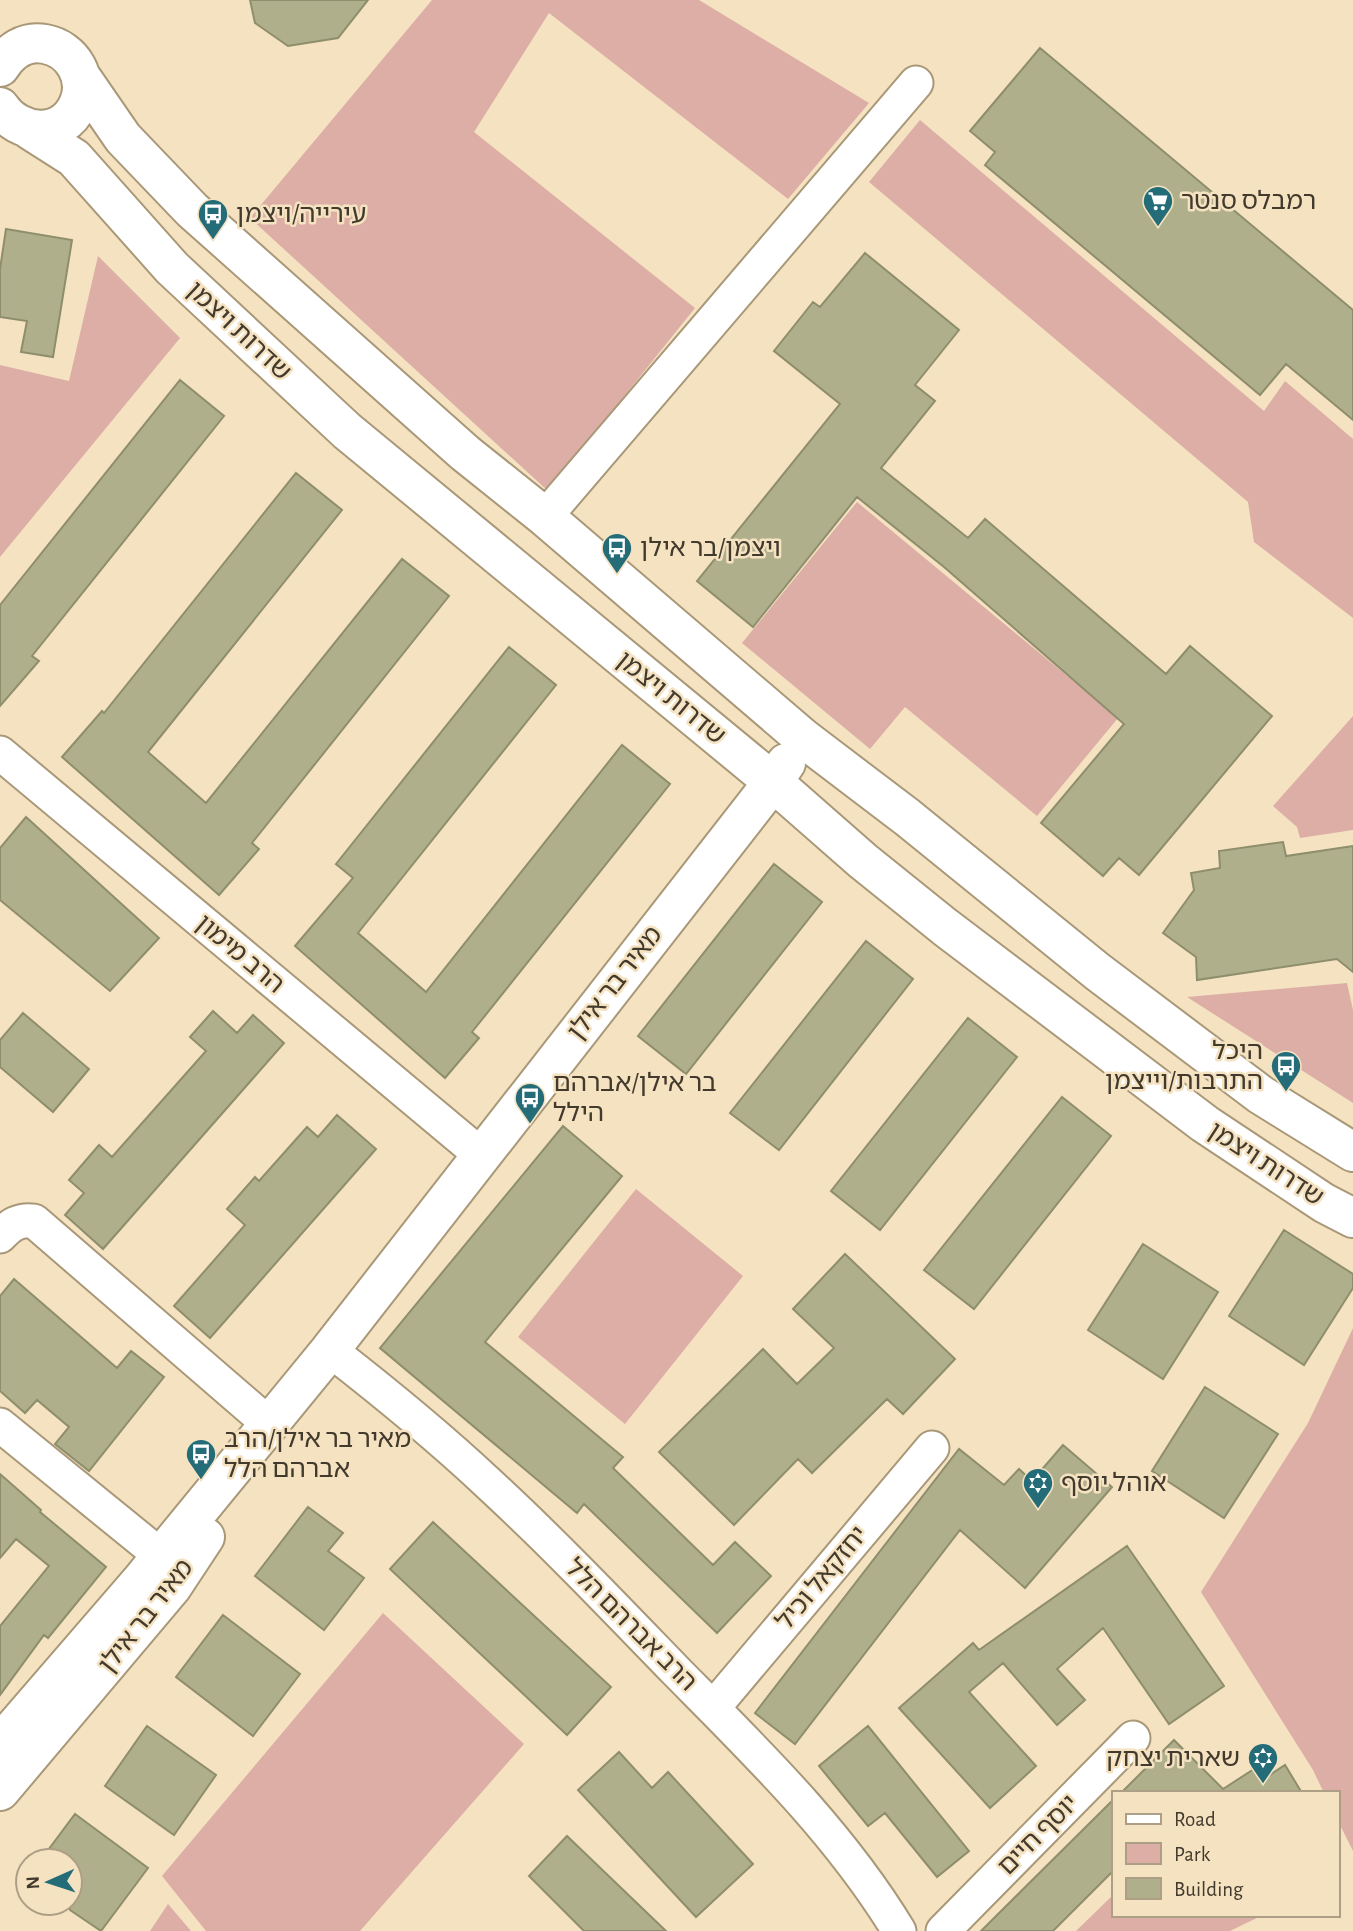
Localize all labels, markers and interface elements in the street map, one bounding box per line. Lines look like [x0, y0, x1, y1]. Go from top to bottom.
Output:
supermarket icon: רמבלס סנטר [1141, 184, 1175, 228]
place label: רמבלס סנטר [1181, 188, 1316, 214]
bus stop icon: עירייה/ויצמן [196, 197, 230, 241]
place label: עירייה/ויצמן [236, 201, 366, 227]
street label: שדרות ויצמן [182, 277, 296, 385]
bus stop icon: ויצמן/בר אילן [600, 531, 634, 575]
place label: ויצמן/בר אילן [640, 535, 781, 561]
street label: שדרות ויצמן [612, 647, 730, 749]
street label: הרב מימון [191, 910, 289, 998]
street label: מאיר בר אילן [563, 921, 667, 1045]
place label: היכל התרבות/וייצמן [1105, 1038, 1263, 1094]
bus stop icon: היכל התרבות/וייצמן [1269, 1049, 1303, 1093]
place label: בר אילן/אברהם הילל [553, 1070, 717, 1126]
bus stop icon: בר אילן/אברהם הילל [513, 1081, 547, 1125]
street label: שדרות ויצמן [1204, 1117, 1328, 1211]
place label: מאיר בר אילן/הרב אברהם הלל [224, 1426, 411, 1482]
bus stop icon: מאיר בר אילן/הרב אברהם הלל [184, 1437, 218, 1481]
synagogue icon: אוהל יוסף [1021, 1466, 1055, 1510]
place label: אוהל יוסף [1061, 1470, 1167, 1496]
street label: יחזקאל וכיל [771, 1521, 873, 1635]
street label: מאיר בר אילן [94, 1554, 198, 1678]
street label: הרב אברהם הלל [560, 1554, 702, 1696]
synagogue icon: שארית יצחק [1246, 1741, 1280, 1785]
place label: שארית יצחק [1106, 1745, 1240, 1771]
street label: יוסף חיים [993, 1790, 1083, 1880]
legend [1112, 1791, 1339, 1917]
text: Road [1174, 1809, 1216, 1830]
text: Park [1174, 1844, 1211, 1865]
north arrow [14, 1847, 84, 1917]
text: N [24, 1876, 43, 1890]
text: Building [1174, 1879, 1244, 1900]

